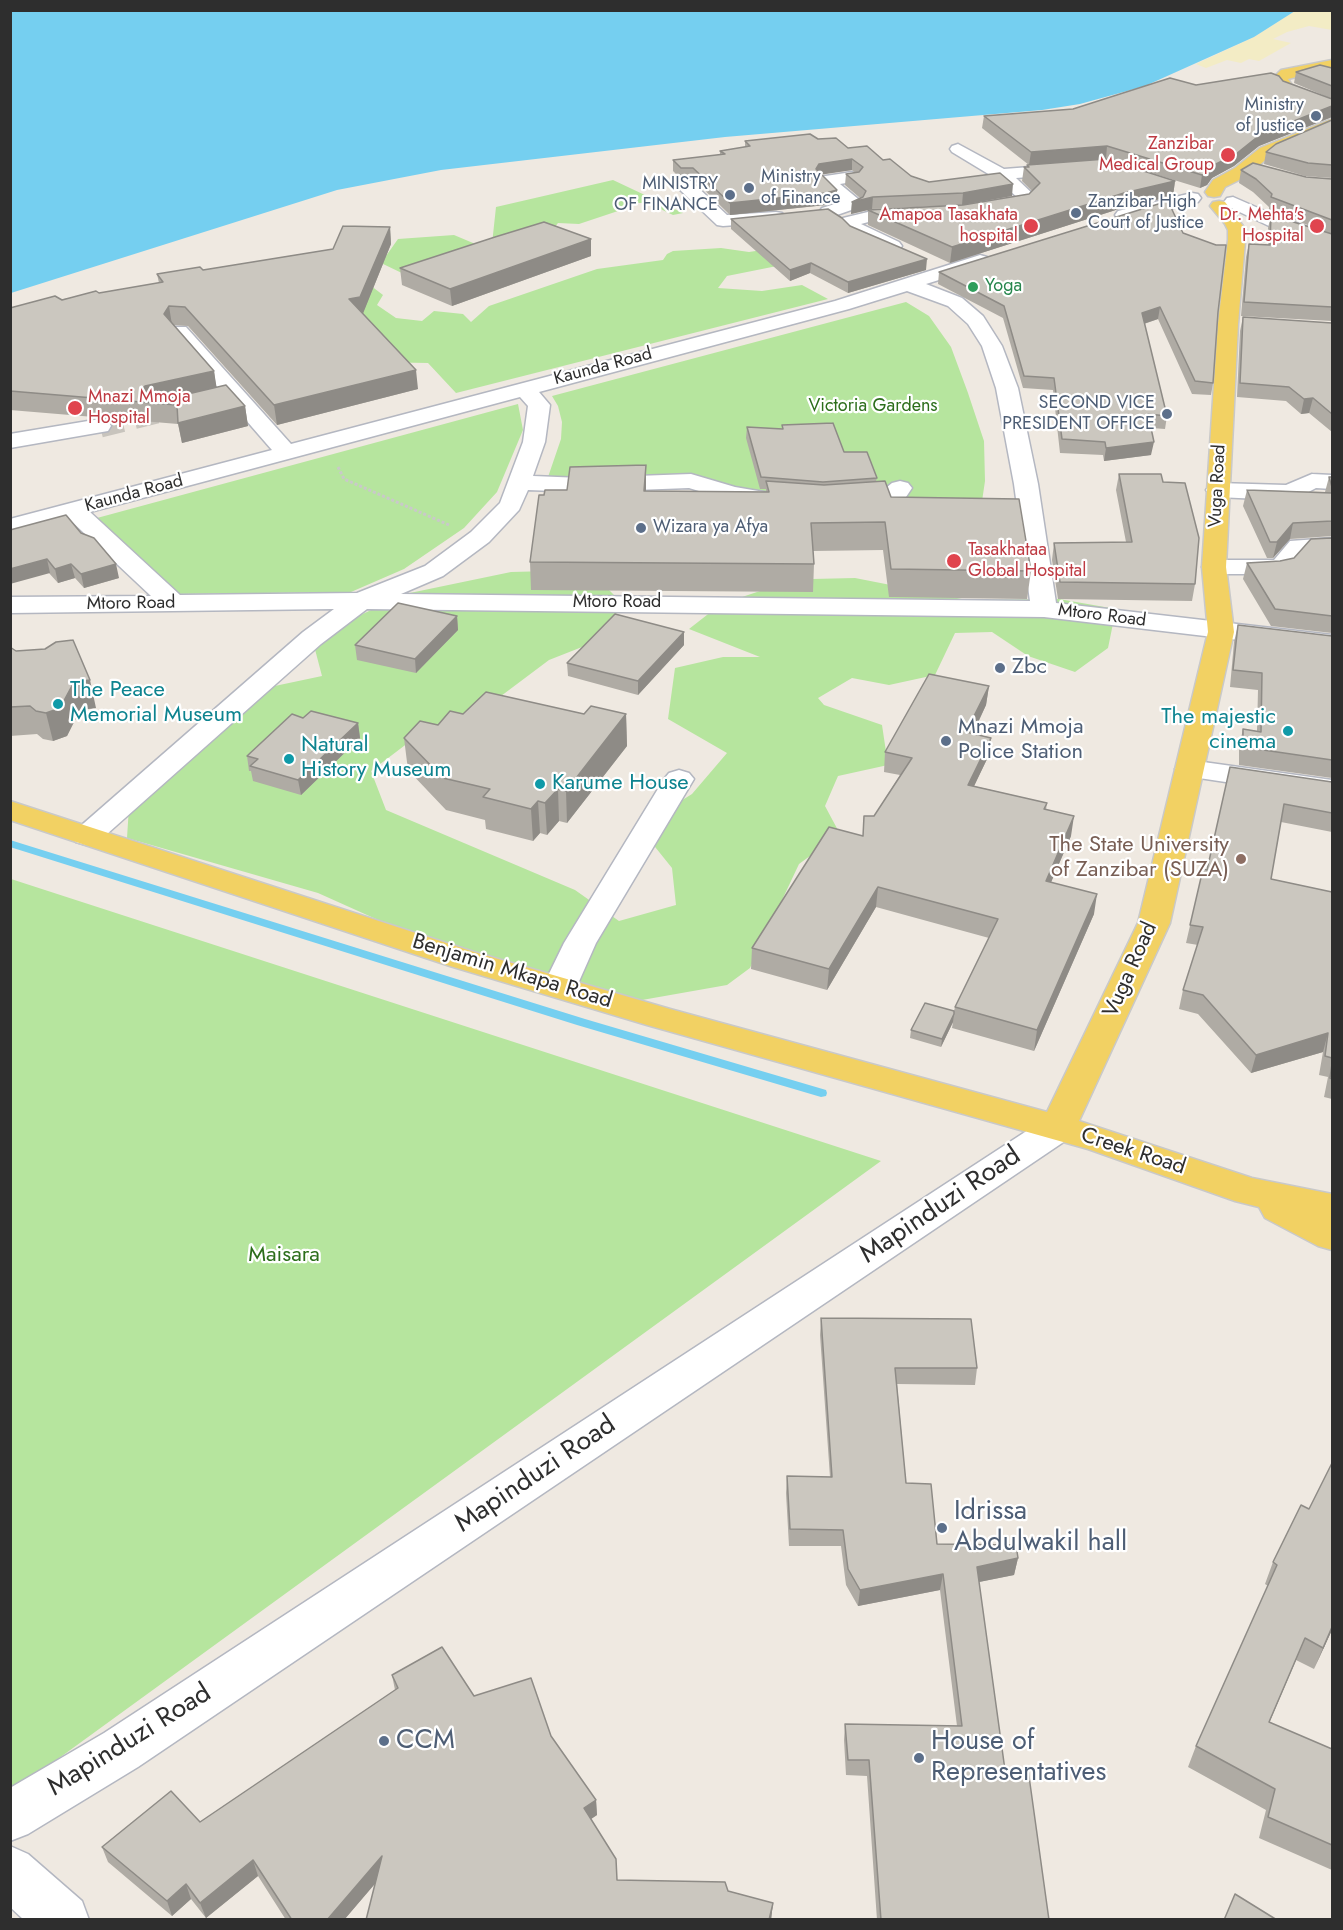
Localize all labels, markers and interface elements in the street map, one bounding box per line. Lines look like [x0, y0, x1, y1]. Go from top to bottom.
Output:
place label: Ministry of Justice [1236, 95, 1304, 138]
marker: Ministry of Justice [1309, 109, 1323, 123]
place label: Zanzibar Medical Group [1099, 134, 1214, 176]
marker: Zanzibar Medical Group [1219, 146, 1237, 164]
place label: Ministry of Finance [761, 167, 840, 210]
place label: MINISTRY OF FINANCE [614, 174, 718, 216]
marker: Ministry of Finance [742, 181, 756, 195]
marker: MINISTRY OF FINANCE [723, 188, 737, 202]
place label: Zanzibar High Court of Justice [1088, 192, 1204, 234]
place label: Amapoa Tasakhata hospital [879, 205, 1018, 248]
place label: Dr. Mehta's Hospital [1220, 205, 1304, 248]
marker: Zanzibar High Court of Justice [1069, 206, 1083, 220]
marker: Amapoa Tasakhata hospital [1022, 217, 1040, 235]
marker: Dr. Mehta's Hospital [1308, 217, 1326, 235]
place label: Yoga [985, 276, 1022, 298]
marker: Yoga [966, 280, 980, 294]
street label: Kaunda Road [551, 344, 655, 390]
place label: Mnazi Mmoja Hospital [88, 387, 191, 430]
place label: SECOND VICE PRESIDENT OFFICE [1002, 393, 1155, 436]
park label: Victoria Gardens [808, 396, 938, 418]
marker: Mnazi Mmoja Hospital [66, 399, 84, 417]
marker: SECOND VICE PRESIDENT OFFICE [1160, 407, 1174, 421]
street label: Vuga Road [1205, 444, 1231, 528]
street label: Kaunda Road [82, 471, 186, 517]
place label: Wizara ya Afya [653, 517, 768, 539]
marker: Wizara ya Afya [634, 521, 648, 535]
place label: Tasakhataa Global Hospital [968, 540, 1086, 582]
marker: Tasakhataa Global Hospital [945, 552, 963, 570]
street label: Mtoro Road [86, 592, 176, 616]
street label: Mtoro Road [573, 592, 661, 614]
street label: Mtoro Road [1057, 600, 1147, 632]
place label: Zbc [1012, 655, 1047, 681]
marker: Zbc [993, 661, 1007, 675]
place label: The Peace Memorial Museum [70, 678, 242, 730]
marker: The Peace Memorial Museum [51, 697, 65, 711]
place label: The majestic cinema [1161, 705, 1276, 756]
place label: Mnazi Mmoja Police Station [958, 715, 1083, 766]
marker: The majestic cinema [1281, 724, 1295, 738]
place label: Natural History Museum [301, 733, 451, 784]
marker: Mnazi Mmoja Police Station [939, 734, 953, 748]
marker: Natural History Museum [282, 752, 296, 766]
place label: Karume House [552, 771, 689, 797]
marker: Karume House [533, 777, 547, 791]
place label: The State University of Zanzibar (SUZA) [1049, 833, 1229, 884]
marker: The State University of Zanzibar (SUZA) [1234, 852, 1248, 866]
street label: Vuga Road [1098, 918, 1164, 1022]
street label: Benjamin Mkapa Road [409, 929, 615, 1015]
street label: Creek Road [1077, 1123, 1189, 1181]
street label: Mapinduzi Road [855, 1140, 1027, 1272]
park label: Maisara [248, 1243, 320, 1269]
street label: Mapinduzi Road [450, 1409, 622, 1541]
place label: Idrissa Abdulwakil hall [954, 1496, 1127, 1559]
marker: Idrissa Abdulwakil hall [935, 1521, 949, 1535]
street label: Mapinduzi Road [42, 1678, 218, 1804]
place label: CCM [396, 1725, 455, 1757]
place label: House of Representatives [931, 1726, 1106, 1789]
marker: CCM [377, 1734, 391, 1748]
marker: House of Representatives [912, 1751, 926, 1765]

